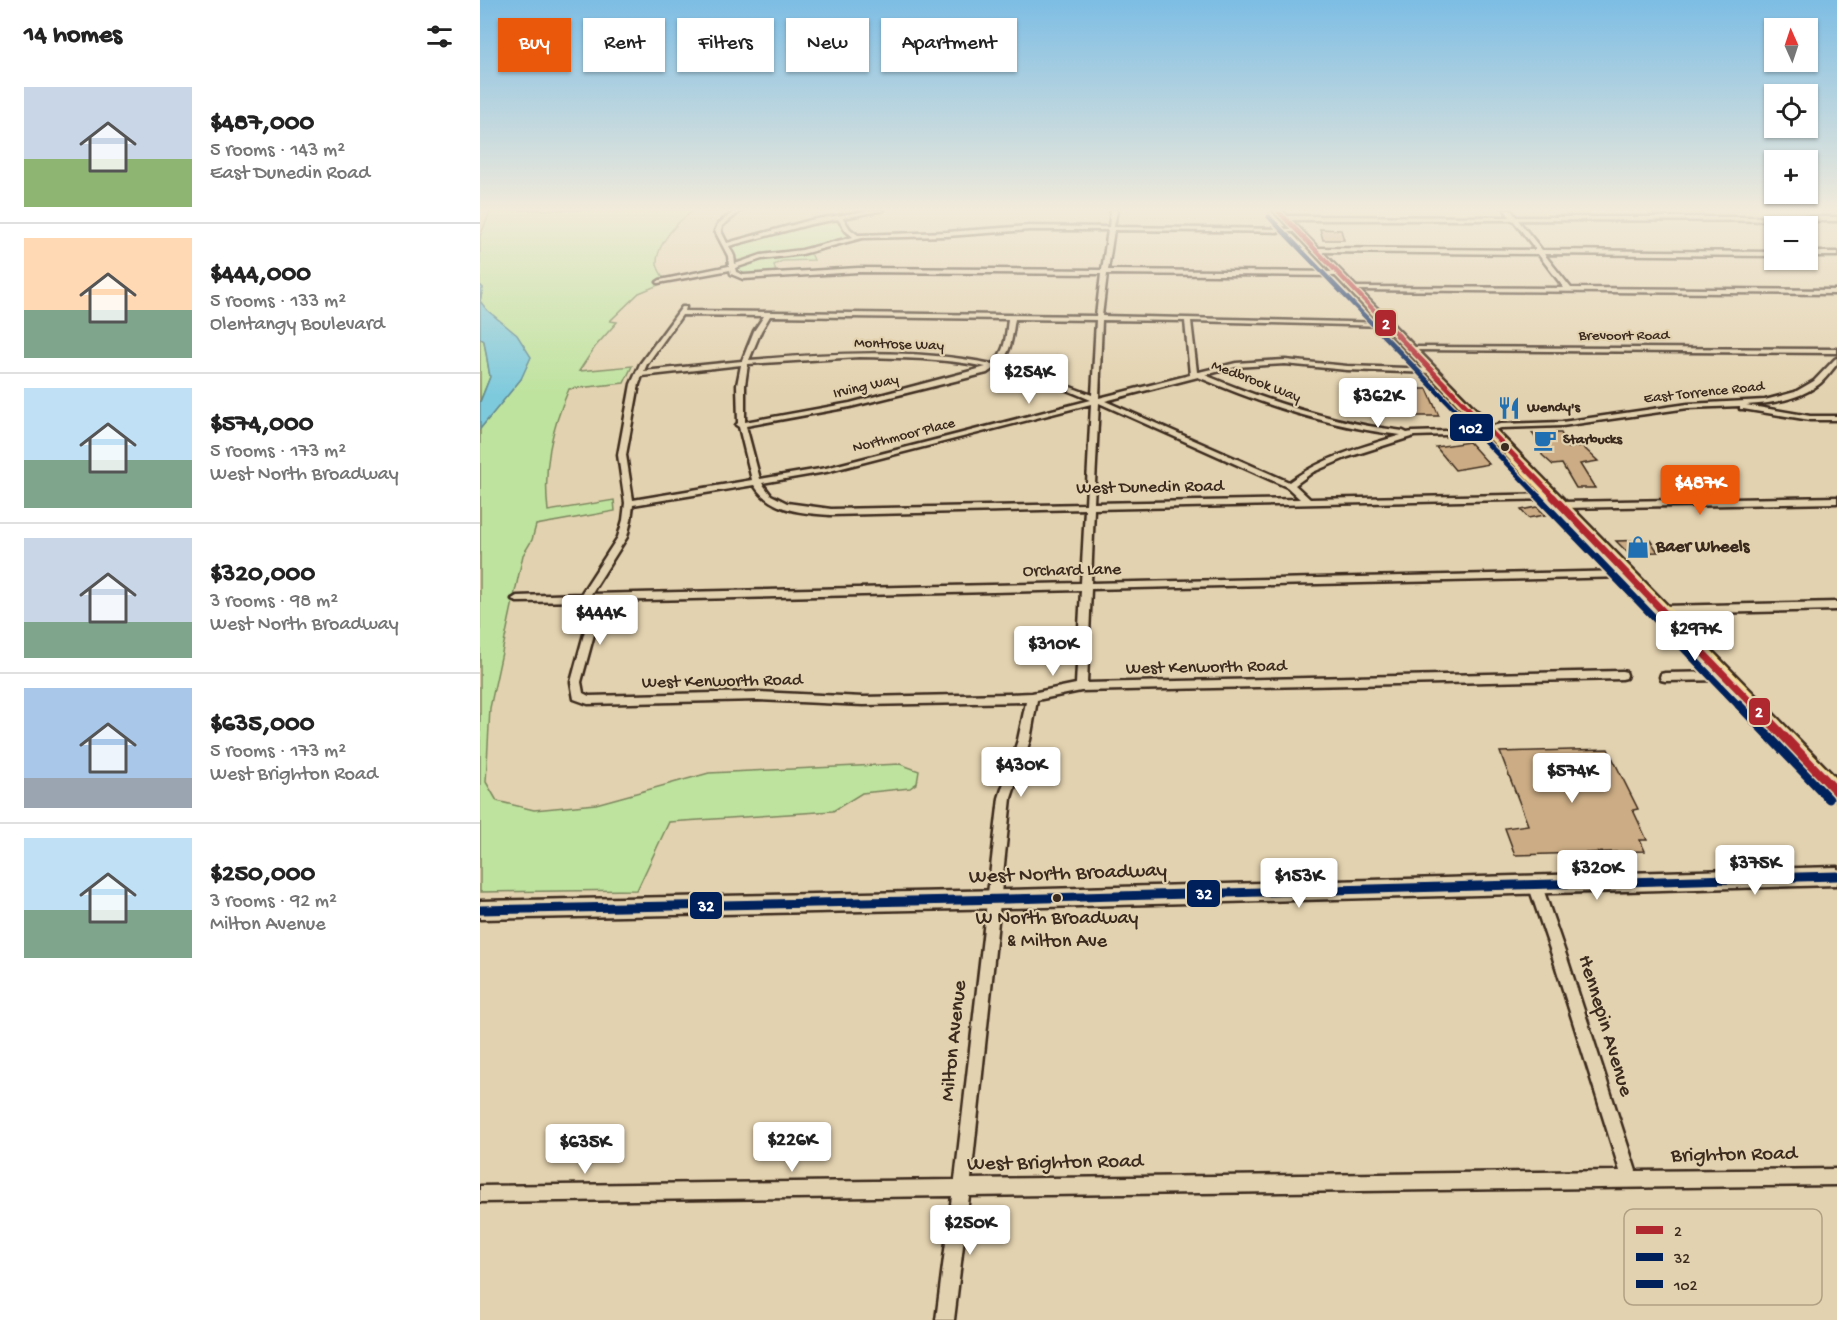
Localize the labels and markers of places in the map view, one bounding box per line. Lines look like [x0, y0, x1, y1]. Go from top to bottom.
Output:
pin: $254K [987, 354, 1071, 405]
pin: $362K [1336, 378, 1420, 429]
restaurant icon: Wendy's [1496, 395, 1522, 421]
place label: Wendy's [1526, 399, 1582, 417]
cafe icon: Starbucks [1532, 427, 1558, 453]
place label: Starbucks [1563, 431, 1623, 449]
unlabelled marker [1499, 441, 1511, 453]
pin: $487K [1658, 465, 1742, 516]
shop icon: Baer Wheels [1625, 534, 1651, 560]
place label: Baer Wheels [1655, 537, 1751, 558]
pin: $444K [558, 595, 642, 646]
pin: $297K [1653, 611, 1737, 662]
pin: $310K [1011, 626, 1095, 677]
pin: $430K [979, 747, 1063, 798]
pin: $574K [1530, 753, 1614, 804]
pin: $375K [1713, 845, 1797, 896]
pin: $320K [1555, 850, 1639, 901]
pin: $153K [1257, 858, 1341, 909]
marker: W North Broadway & Milton Ave [1051, 892, 1063, 904]
place label: W North Broadway & Milton Ave [976, 908, 1139, 954]
pin: $226K [750, 1122, 834, 1173]
pin: $635K [543, 1124, 627, 1175]
pin: $250K [928, 1205, 1012, 1256]

